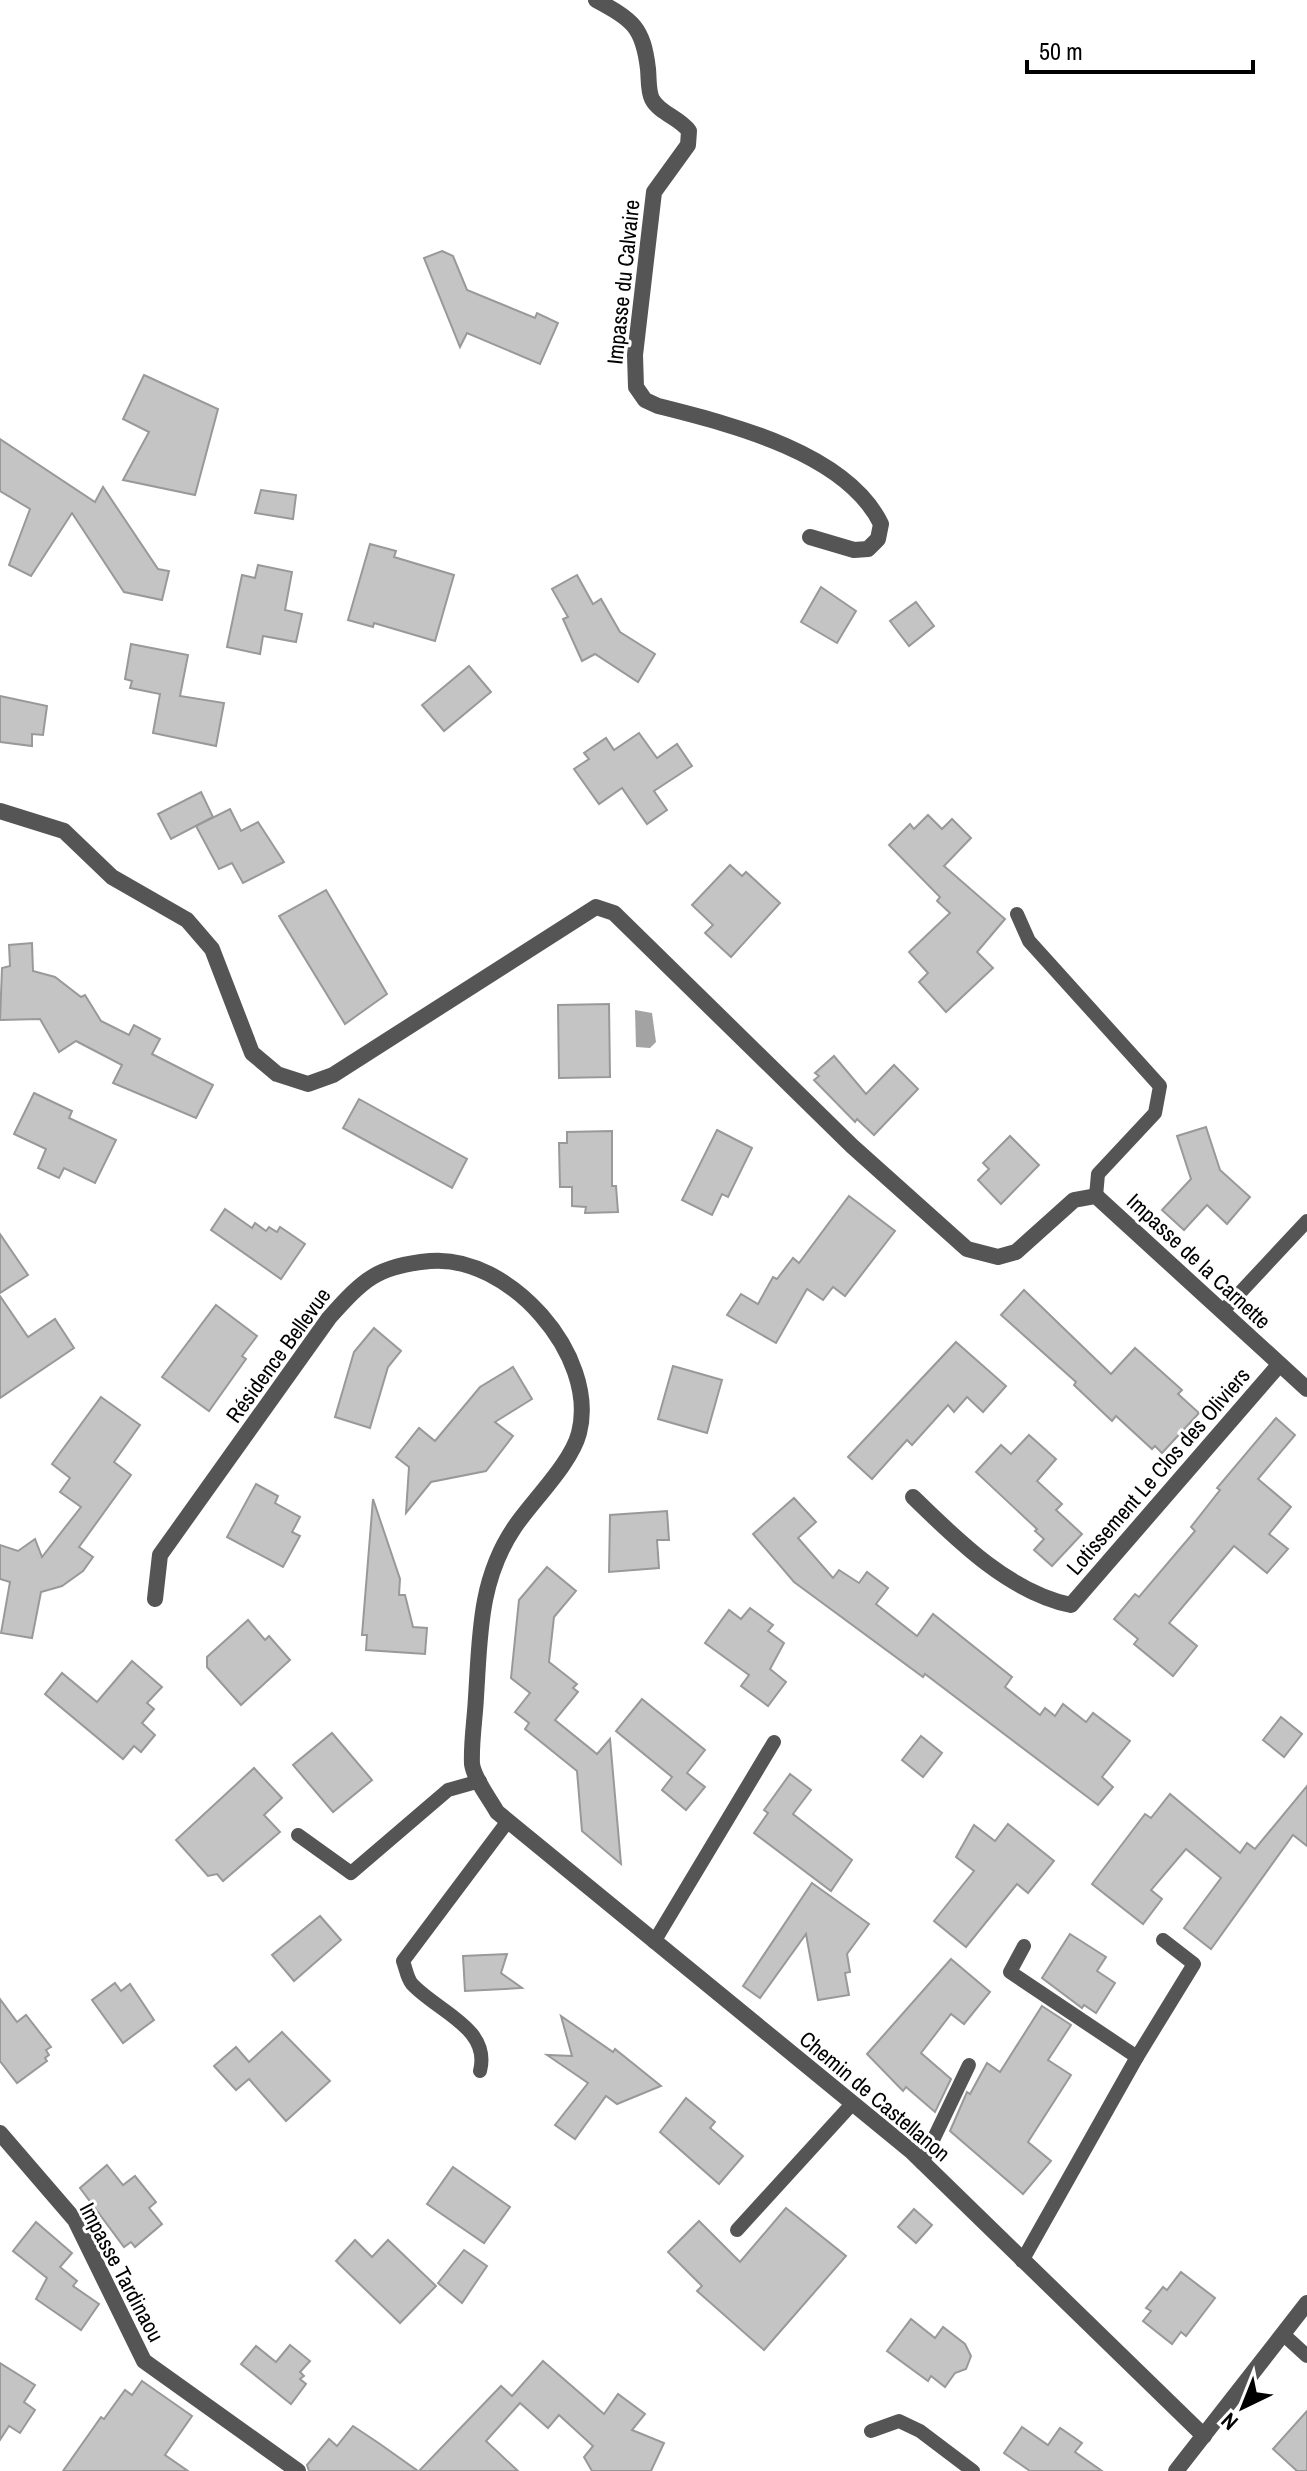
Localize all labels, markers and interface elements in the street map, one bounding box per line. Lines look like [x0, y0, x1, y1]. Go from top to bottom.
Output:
scale bar [1027, 24, 1253, 74]
text: 50 m [1039, 35, 1083, 67]
street label: Impasse du Calvaire [599, 198, 647, 366]
street label: Impasse de la Carnette [1121, 1186, 1277, 1336]
street label: Résidence Bellevue [219, 1281, 337, 1429]
street label: Lotissement Le Clos des Oliviers [1060, 1361, 1256, 1581]
street label: Chemin de Castellanon [793, 2024, 957, 2168]
street label: Impasse Tardinaou [73, 2197, 171, 2347]
north arrow [1203, 2367, 1283, 2447]
text: N [1214, 2406, 1244, 2437]

